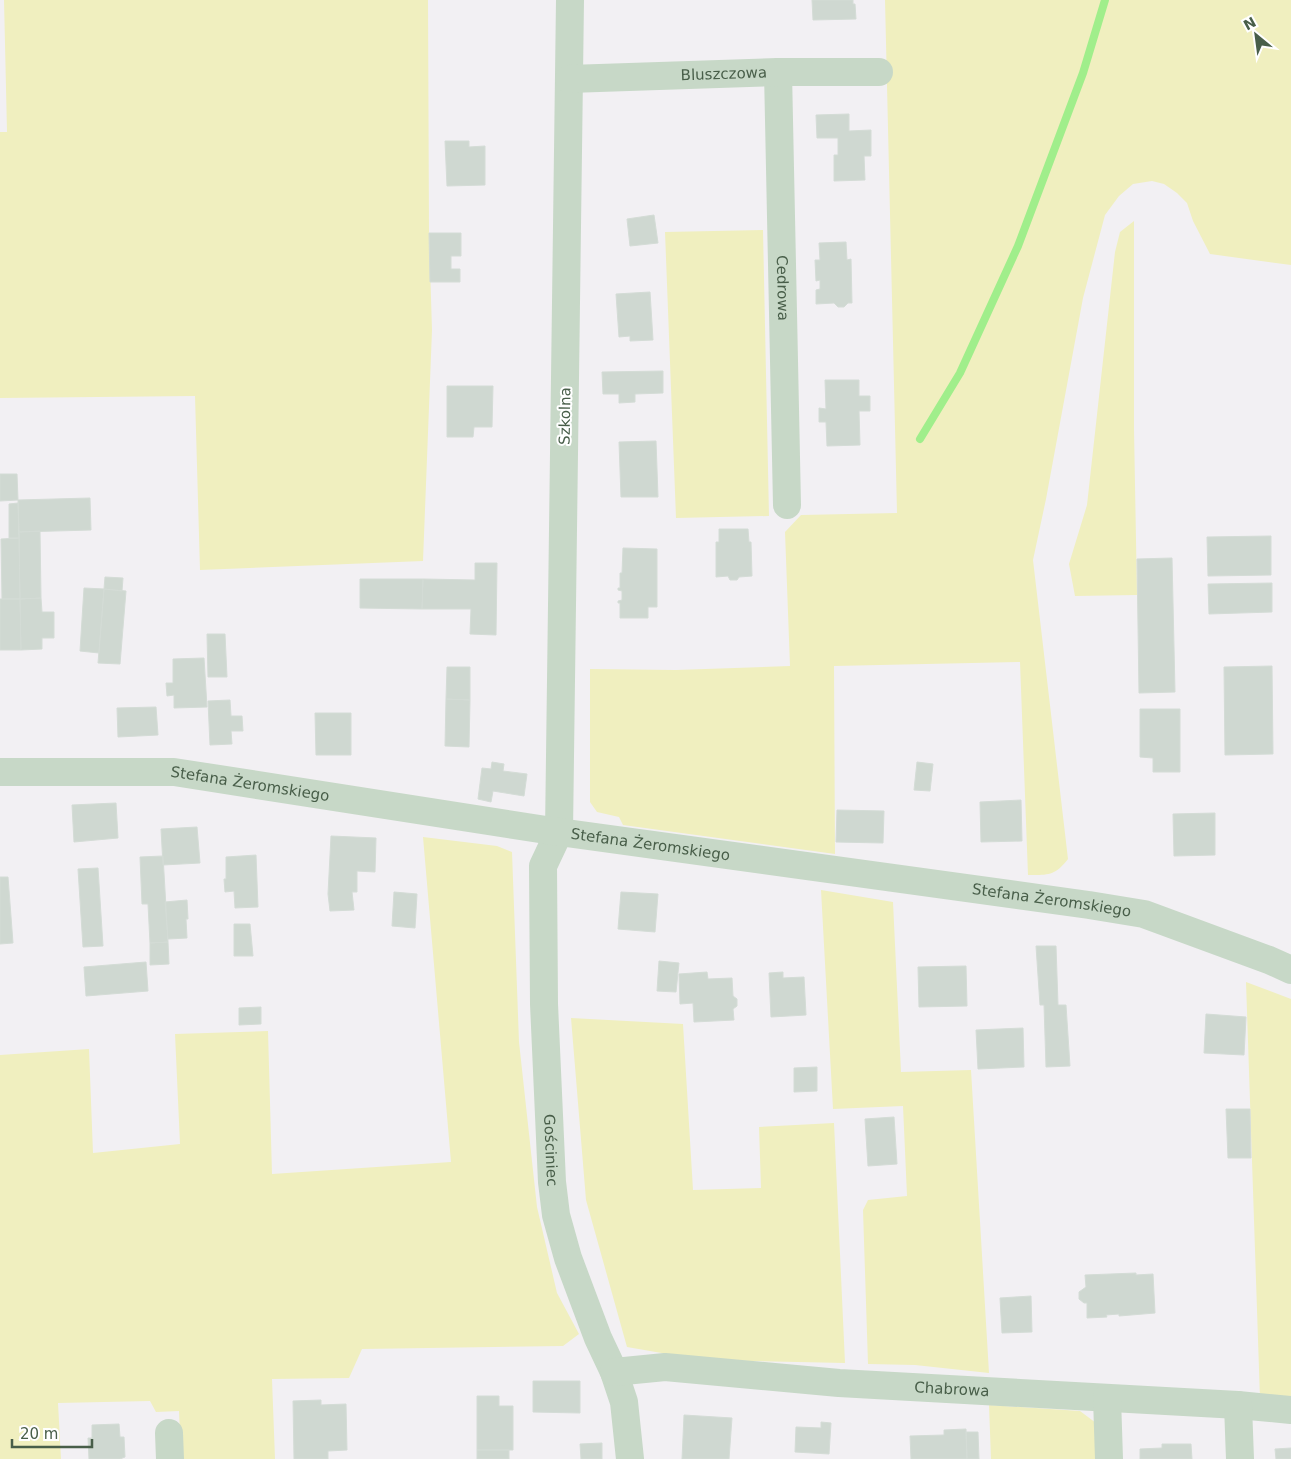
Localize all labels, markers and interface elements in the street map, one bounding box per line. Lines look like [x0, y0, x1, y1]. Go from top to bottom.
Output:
north arrow [1231, 10, 1281, 60]
text: N [1241, 14, 1259, 33]
street label: Bluszczowa [680, 63, 767, 84]
street label: Cedrowa [773, 255, 792, 321]
street label: Szkolna [555, 387, 575, 445]
street label: Stefana Żeromskiego [169, 763, 331, 805]
street label: Stefana Żeromskiego [570, 825, 731, 864]
street label: Stefana Żeromskiego [971, 880, 1132, 921]
street label: Gościniec [540, 1114, 561, 1187]
street label: Chabrowa [914, 1378, 990, 1400]
scale bar [12, 1416, 92, 1448]
text: 20 m [20, 1425, 58, 1443]

